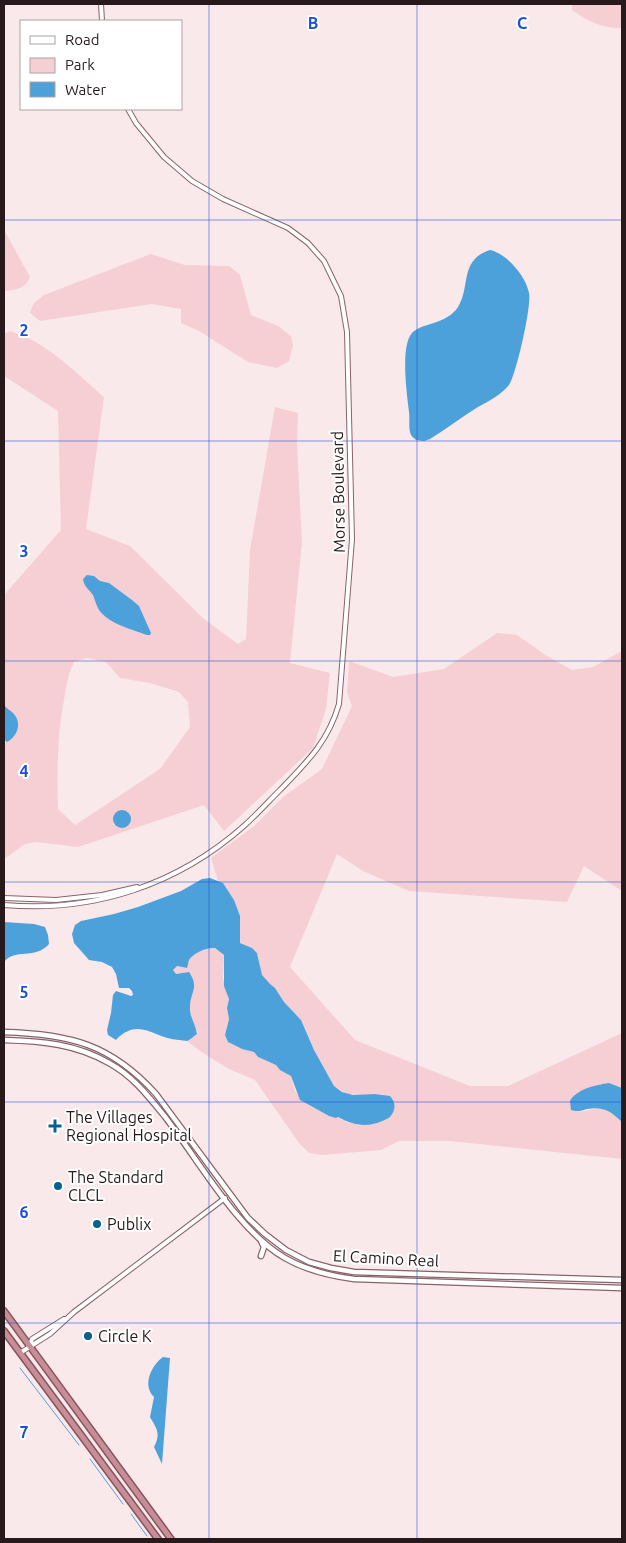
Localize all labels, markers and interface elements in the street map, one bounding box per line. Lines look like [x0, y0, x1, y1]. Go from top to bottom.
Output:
text: B [308, 14, 318, 32]
text: C [517, 14, 527, 32]
legend [20, 20, 182, 110]
text: Road [65, 31, 100, 48]
text: Park [65, 56, 95, 73]
text: Water [65, 81, 106, 98]
text: 2 [19, 321, 29, 339]
street label: Morse Boulevard [328, 431, 348, 553]
text: 3 [19, 542, 29, 560]
text: 4 [19, 762, 29, 780]
text: 5 [19, 983, 29, 1001]
place label: The Villages Regional Hospital [66, 1108, 192, 1144]
marker: The Villages Regional Hospital [48, 1119, 62, 1133]
place label: The Standard CLCL [68, 1168, 164, 1204]
marker: The Standard CLCL [52, 1180, 64, 1192]
text: 6 [19, 1203, 29, 1221]
place label: Publix [107, 1215, 151, 1233]
marker: Publix [91, 1218, 103, 1230]
street label: El Camino Real [333, 1246, 439, 1270]
place label: Circle K [98, 1327, 152, 1345]
marker: Circle K [82, 1330, 94, 1342]
text: 7 [19, 1423, 29, 1441]

